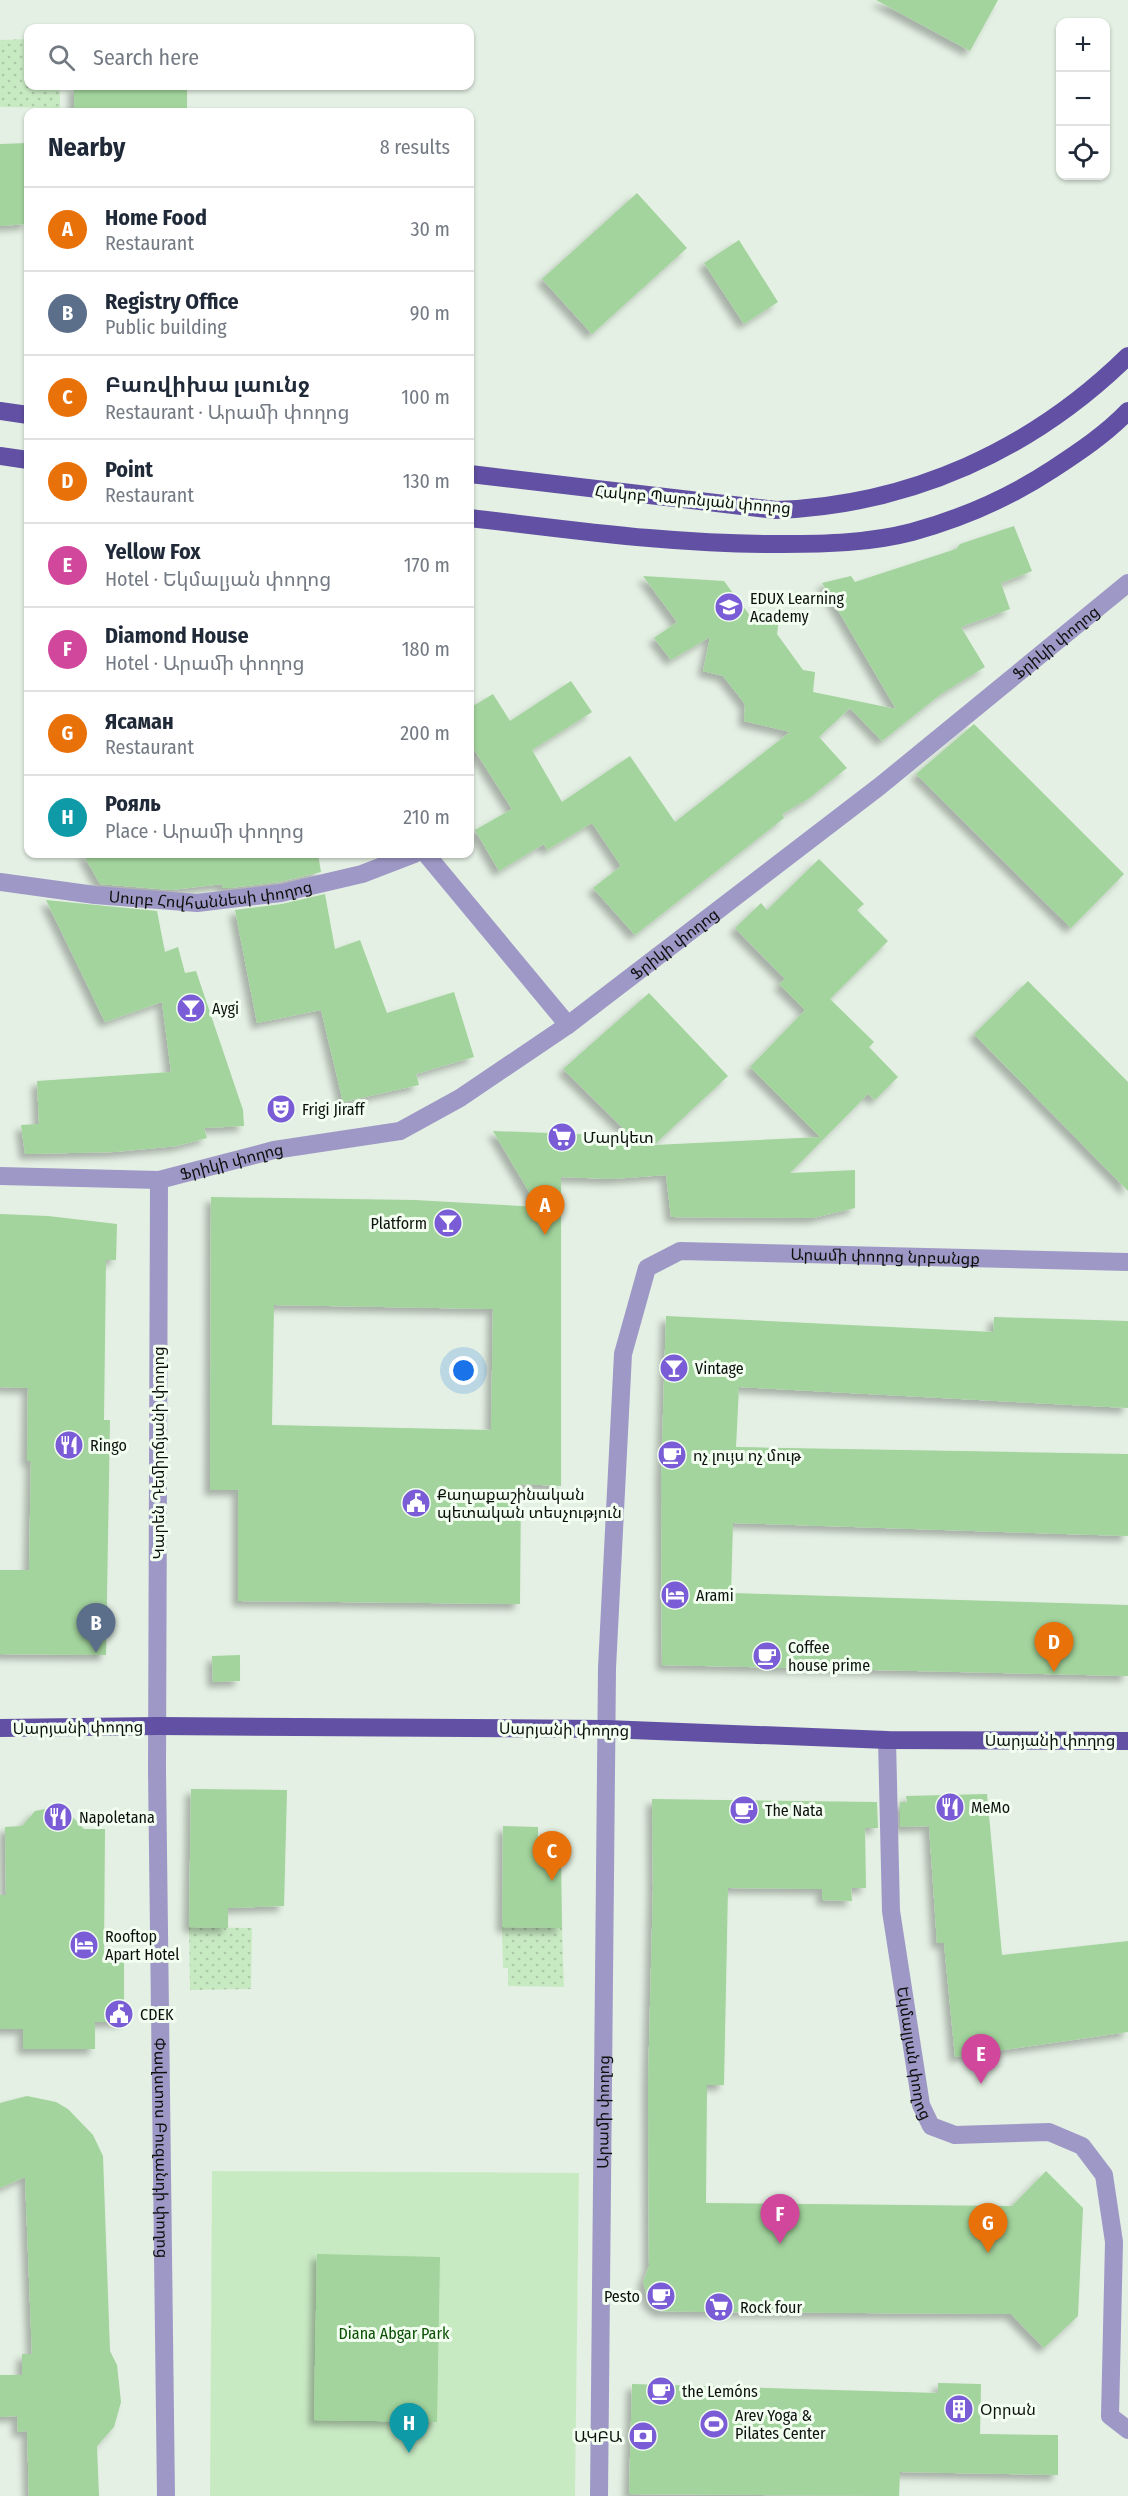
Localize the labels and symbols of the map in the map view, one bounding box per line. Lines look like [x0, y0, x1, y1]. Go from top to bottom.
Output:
street label: Հակոբ Պարոնյան փողոց [594, 481, 792, 518]
place label: EDUX Learning Academy [750, 589, 845, 626]
school or university icon: EDUX Learning Academy [713, 591, 745, 623]
street label: Ֆրիկի փողոց [1009, 602, 1103, 684]
street label: Սուրբ Հովհաննեսի փողոց [108, 877, 314, 913]
street label: Ֆրիկի փողոց [627, 904, 722, 984]
bar icon: Aygi [175, 992, 207, 1024]
place label: Aygi [212, 999, 239, 1018]
theatre icon: Frigi Jiraff [265, 1093, 297, 1125]
place label: Frigi Jiraff [302, 1100, 366, 1119]
supermarket icon: Մարկետ [546, 1121, 578, 1153]
place label: Մարկետ [583, 1128, 654, 1147]
street label: Ֆրիկի փողոց [178, 1140, 284, 1184]
pin: A [526, 1186, 564, 1235]
bar icon: Platform [432, 1207, 464, 1239]
place label: Platform [371, 1214, 427, 1233]
street label: Արամի փողոց նրբանցք [790, 1245, 980, 1268]
street label: Կարեն Դեմիրճյանի փողոց [149, 1346, 168, 1560]
bar icon: Vintage [658, 1352, 690, 1384]
your location [449, 1356, 478, 1385]
place label: Vintage [695, 1359, 744, 1378]
restaurant icon: Ringo [53, 1429, 85, 1461]
place label: Ringo [90, 1436, 127, 1455]
cafe icon: ոչ լույս ոչ մութ [656, 1439, 688, 1471]
place label: ոչ լույս ոչ մութ [693, 1446, 802, 1465]
place label: Քաղաքաշինական պետական տեսչություն [437, 1485, 622, 1522]
public building icon: Քաղաքաշինական պետական տեսչություն [400, 1487, 432, 1519]
hotel icon: Arami [659, 1579, 691, 1611]
place label: Arami [696, 1586, 734, 1605]
pin: B [76, 1604, 116, 1653]
pin: D [1034, 1622, 1074, 1672]
place label: Coffee house prime [788, 1638, 870, 1675]
cafe icon: Coffee house prime [751, 1640, 783, 1672]
street label: Սարյանի փողոց [13, 1717, 143, 1738]
street label: Սարյանի փողոց [499, 1719, 629, 1740]
street label: Սարյանի փողոց [985, 1731, 1115, 1750]
restaurant icon: MeMo [934, 1791, 966, 1823]
cafe icon: The Nata [728, 1794, 760, 1826]
place label: MeMo [971, 1798, 1010, 1817]
restaurant icon: Napoletana [42, 1801, 74, 1833]
place label: The Nata [765, 1801, 823, 1820]
place label: Napoletana [79, 1808, 155, 1827]
pin: C [532, 1832, 572, 1881]
place label: Rooftop Apart Hotel [105, 1927, 179, 1964]
hotel icon: Rooftop Apart Hotel [68, 1929, 100, 1961]
street label: Եկմալյան փողոց [893, 1985, 936, 2123]
public building icon: CDEK [103, 1998, 135, 2030]
place label: CDEK [140, 2005, 174, 2024]
pin: E [962, 2034, 1000, 2084]
street label: Փավստոս Բուզանդի փողոց [150, 2038, 172, 2258]
street label: Արամի փողոց [593, 2055, 613, 2169]
pin: F [760, 2194, 800, 2244]
pin: G [968, 2204, 1008, 2253]
cafe icon: Pesto [645, 2280, 677, 2312]
place label: Pesto [604, 2287, 640, 2306]
supermarket icon: Rock four [703, 2291, 735, 2323]
place label: Rock four [740, 2298, 802, 2317]
park label: Diana Abgar Park [339, 2324, 450, 2343]
cafe icon: the Lemóns [645, 2375, 677, 2407]
place label: the Lemóns [682, 2382, 758, 2401]
building icon: Օրրան [943, 2393, 975, 2425]
place label: Օրրան [980, 2400, 1036, 2419]
pin: H [390, 2404, 428, 2453]
place label: Arev Yoga & Pilates Center [735, 2406, 826, 2443]
sports icon: Arev Yoga & Pilates Center [698, 2408, 730, 2440]
bank icon: ԱԿԲԱ [627, 2420, 659, 2452]
place label: ԱԿԲԱ [574, 2427, 622, 2446]

